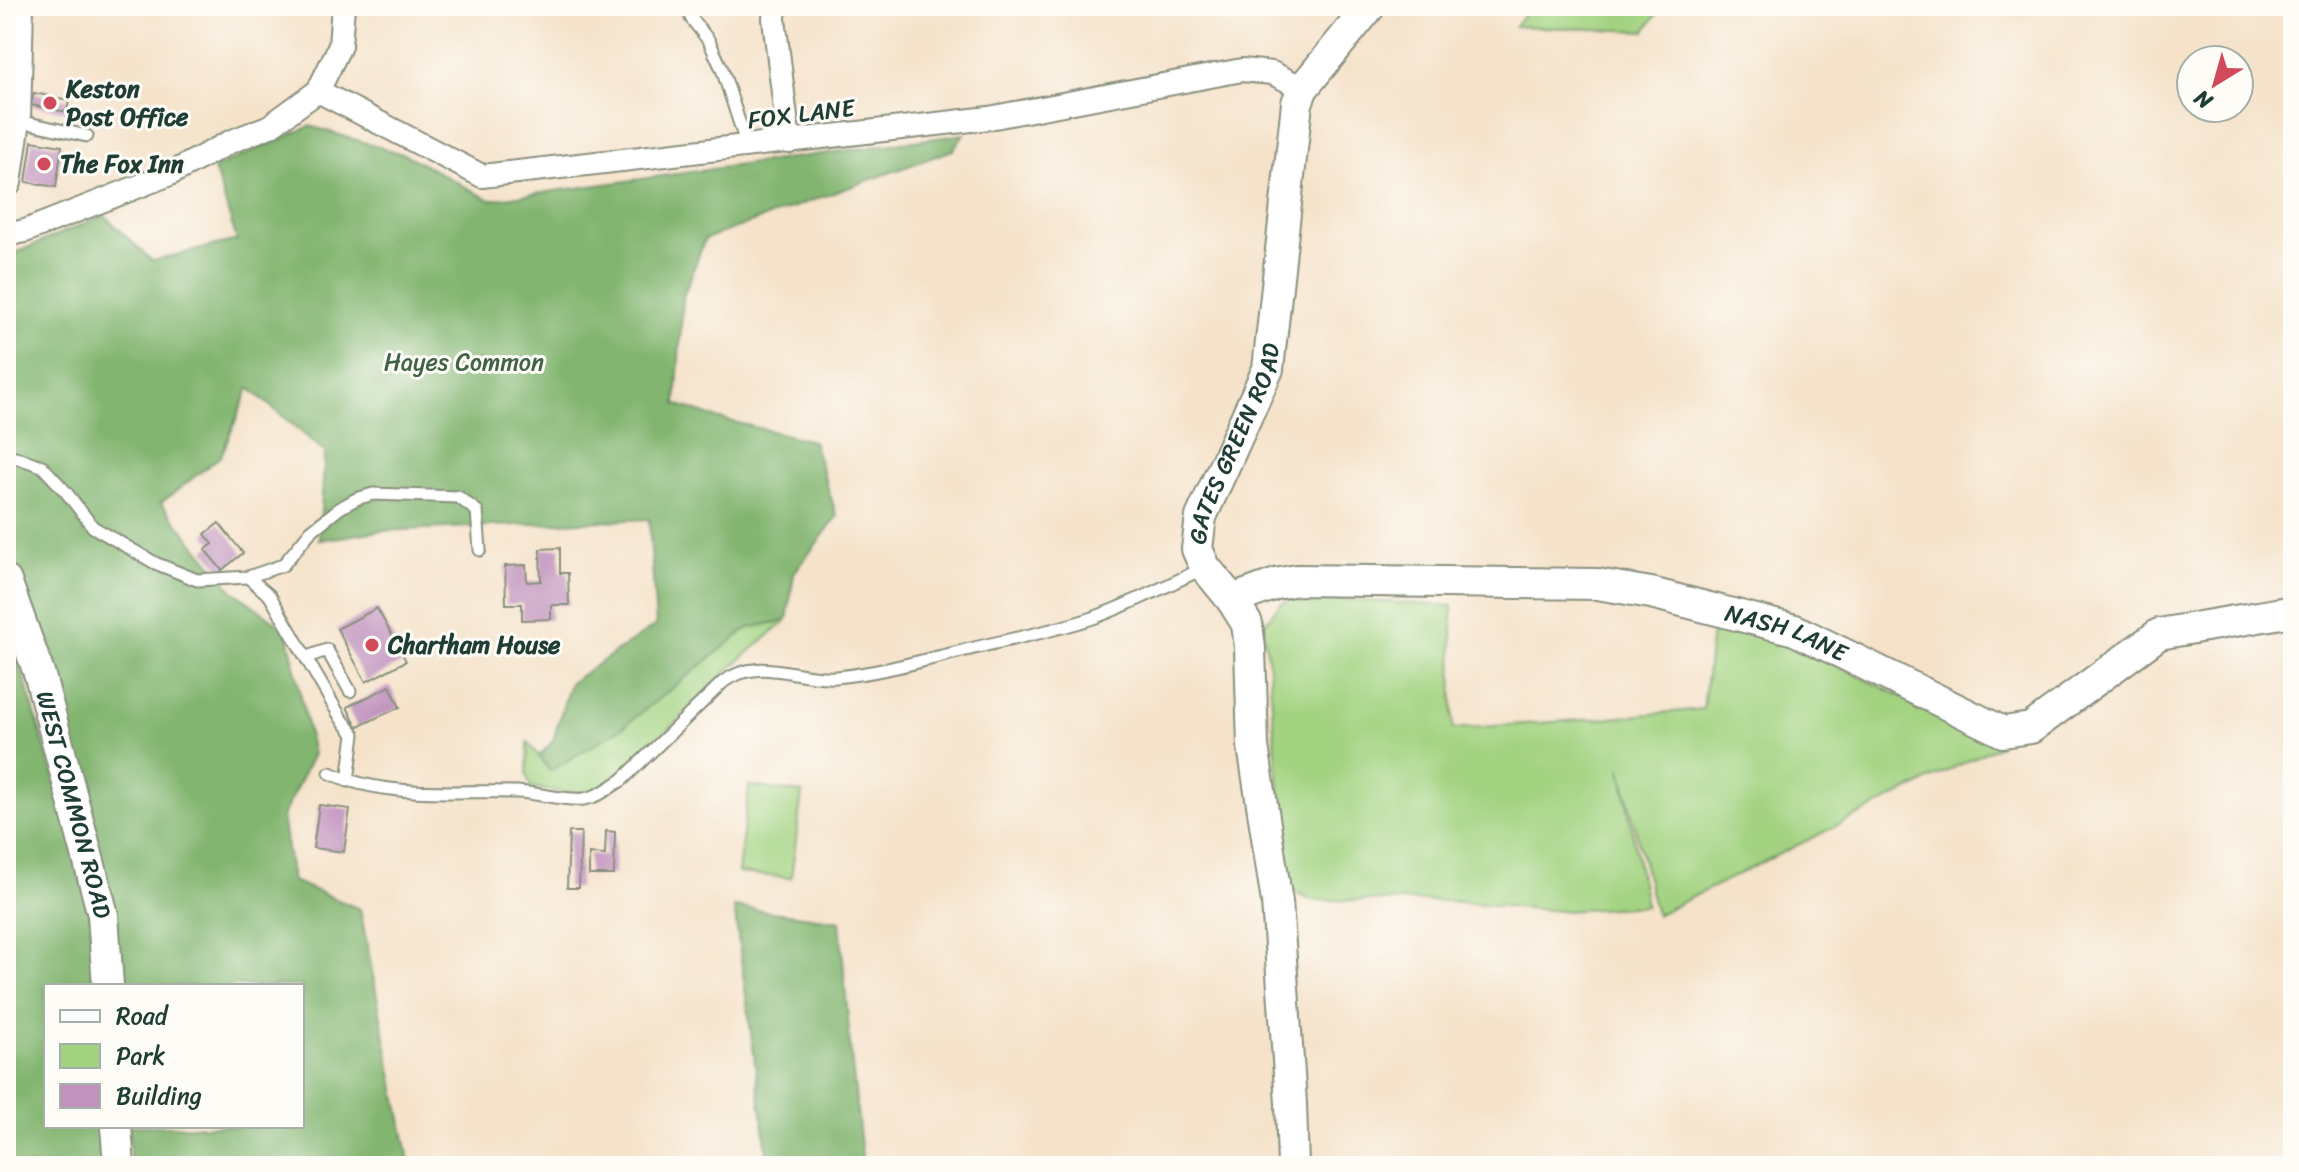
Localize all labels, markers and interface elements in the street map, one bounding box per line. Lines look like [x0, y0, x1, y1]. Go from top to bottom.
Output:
north arrow [2175, 44, 2255, 124]
place label: Keston Post Office [65, 68, 189, 138]
text: N [2185, 79, 2222, 120]
street label: FOX LANE [745, 86, 858, 141]
marker: Keston Post Office [41, 94, 59, 112]
place label: The Fox Inn [60, 143, 184, 185]
marker: The Fox Inn [35, 155, 53, 173]
park label: Hayes Common [384, 341, 544, 383]
street label: GATES GREEN ROAD [1177, 341, 1292, 547]
street label: NASH LANE [1721, 592, 1856, 674]
place label: Chartham House [387, 624, 561, 666]
marker: Chartham House [363, 636, 381, 654]
street label: WEST COMMON ROAD [24, 686, 124, 923]
legend [44, 984, 304, 1128]
text: Road [116, 995, 170, 1037]
text: Park [116, 1035, 165, 1077]
text: Building [116, 1075, 202, 1117]

